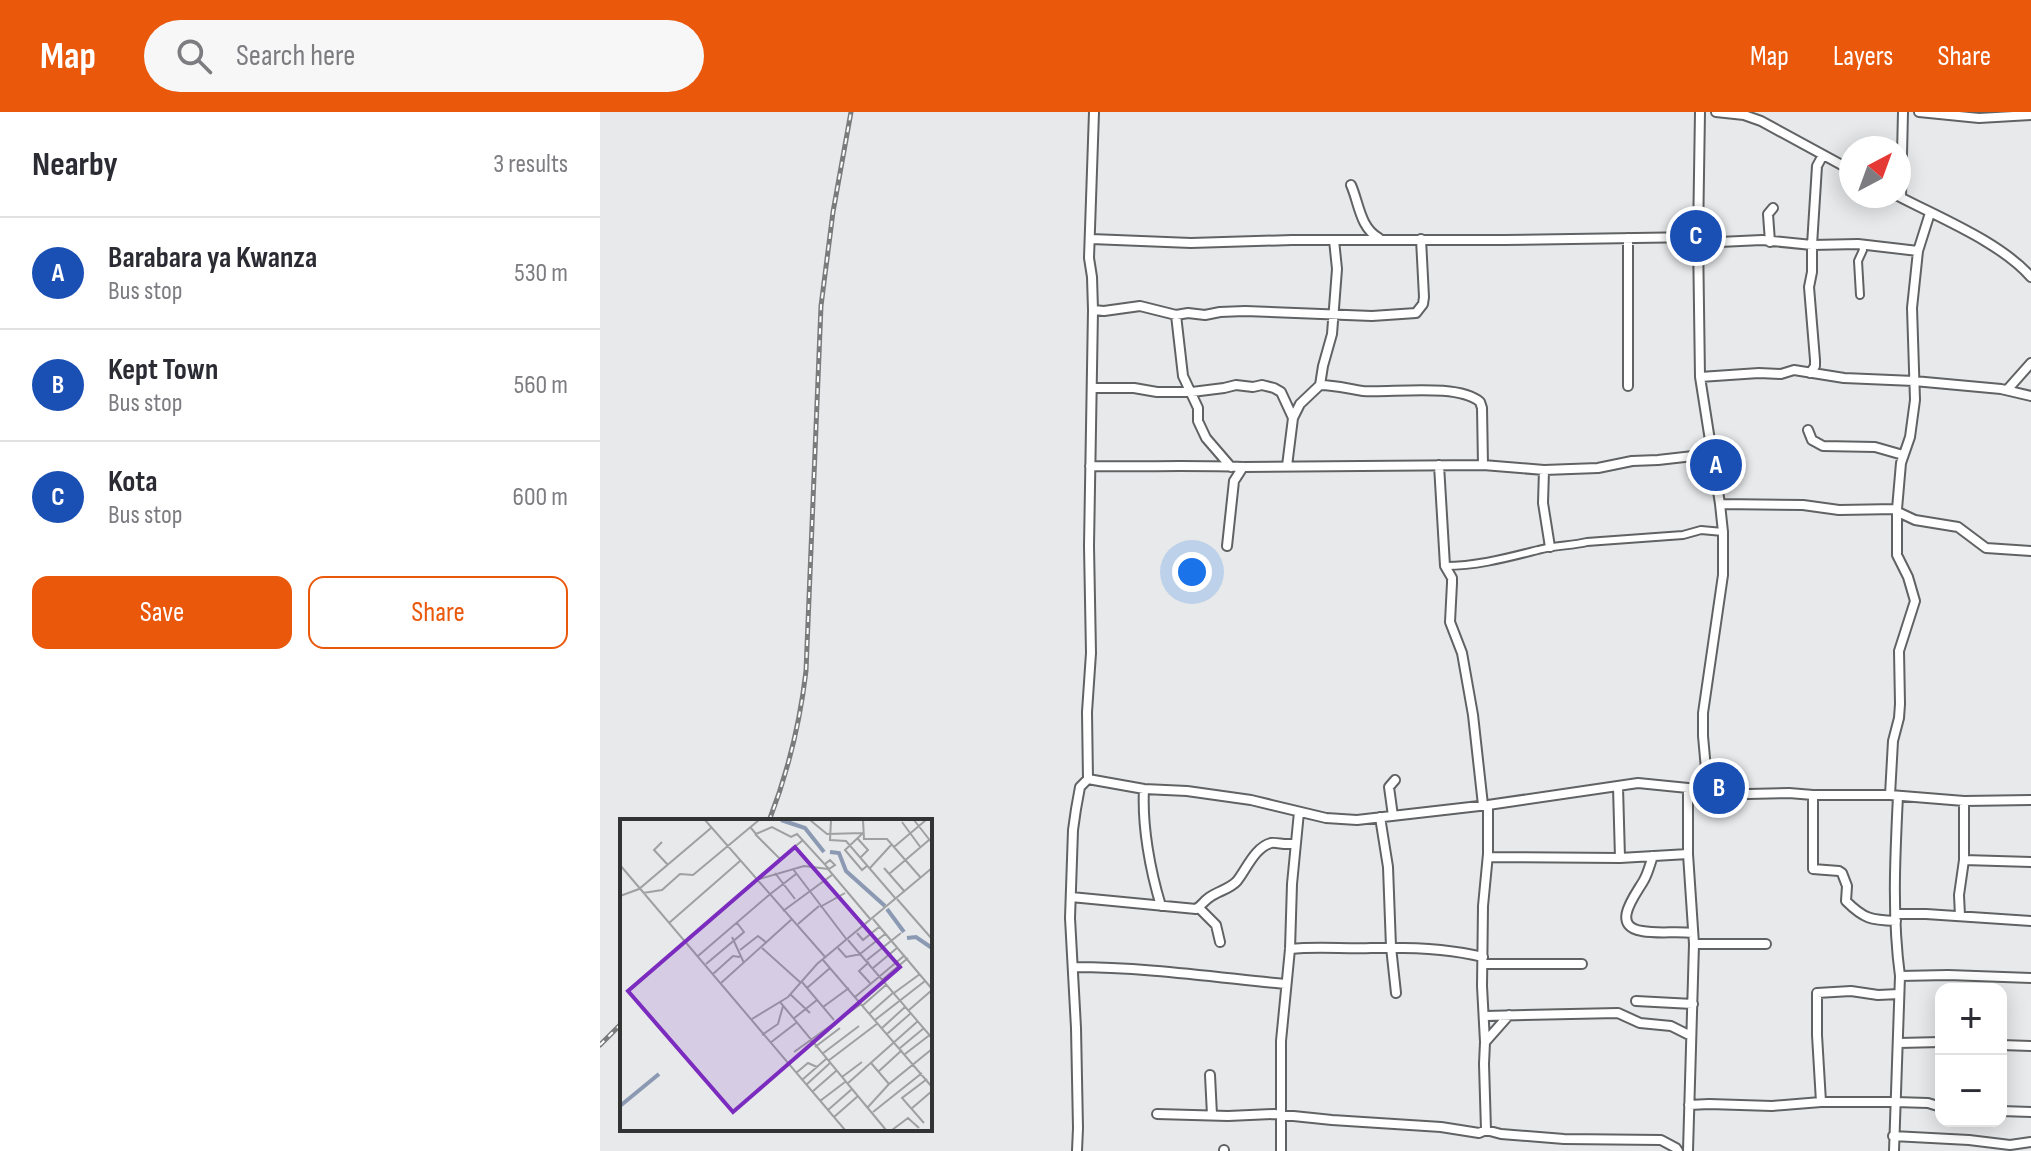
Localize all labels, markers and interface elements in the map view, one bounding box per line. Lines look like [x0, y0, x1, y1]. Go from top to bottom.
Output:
search box [144, 20, 704, 92]
text: Map [40, 34, 96, 79]
icon: search [172, 34, 216, 78]
text: Search here [236, 38, 355, 74]
text: Map [1750, 40, 1789, 73]
text: Layers [1833, 40, 1893, 73]
text: Share [1937, 40, 1991, 73]
north arrow [1839, 136, 1911, 208]
text: Nearby [32, 144, 118, 185]
text: 3 results [493, 149, 568, 180]
pin: C [1670, 206, 1722, 266]
text: Barabara ya Kwanza [108, 240, 317, 276]
text: A [52, 258, 64, 289]
text: 530 m [514, 258, 568, 289]
text: Bus stop [108, 276, 183, 307]
text: Kept Town [108, 352, 218, 388]
text: B [52, 370, 64, 401]
text: 560 m [514, 370, 568, 401]
text: Bus stop [108, 388, 183, 419]
pin: A [1690, 435, 1742, 495]
text: Kota [108, 464, 157, 500]
text: C [51, 482, 65, 513]
text: 600 m [513, 482, 568, 513]
text: Bus stop [108, 500, 183, 531]
your location [1172, 552, 1212, 592]
button: Save [32, 576, 292, 649]
button: Share [308, 576, 568, 649]
pin: B [1693, 758, 1745, 818]
inset map [620, 819, 932, 1131]
map controls [1935, 983, 2007, 1127]
button: + [1935, 983, 2007, 1055]
button: − [1935, 1055, 2007, 1127]

